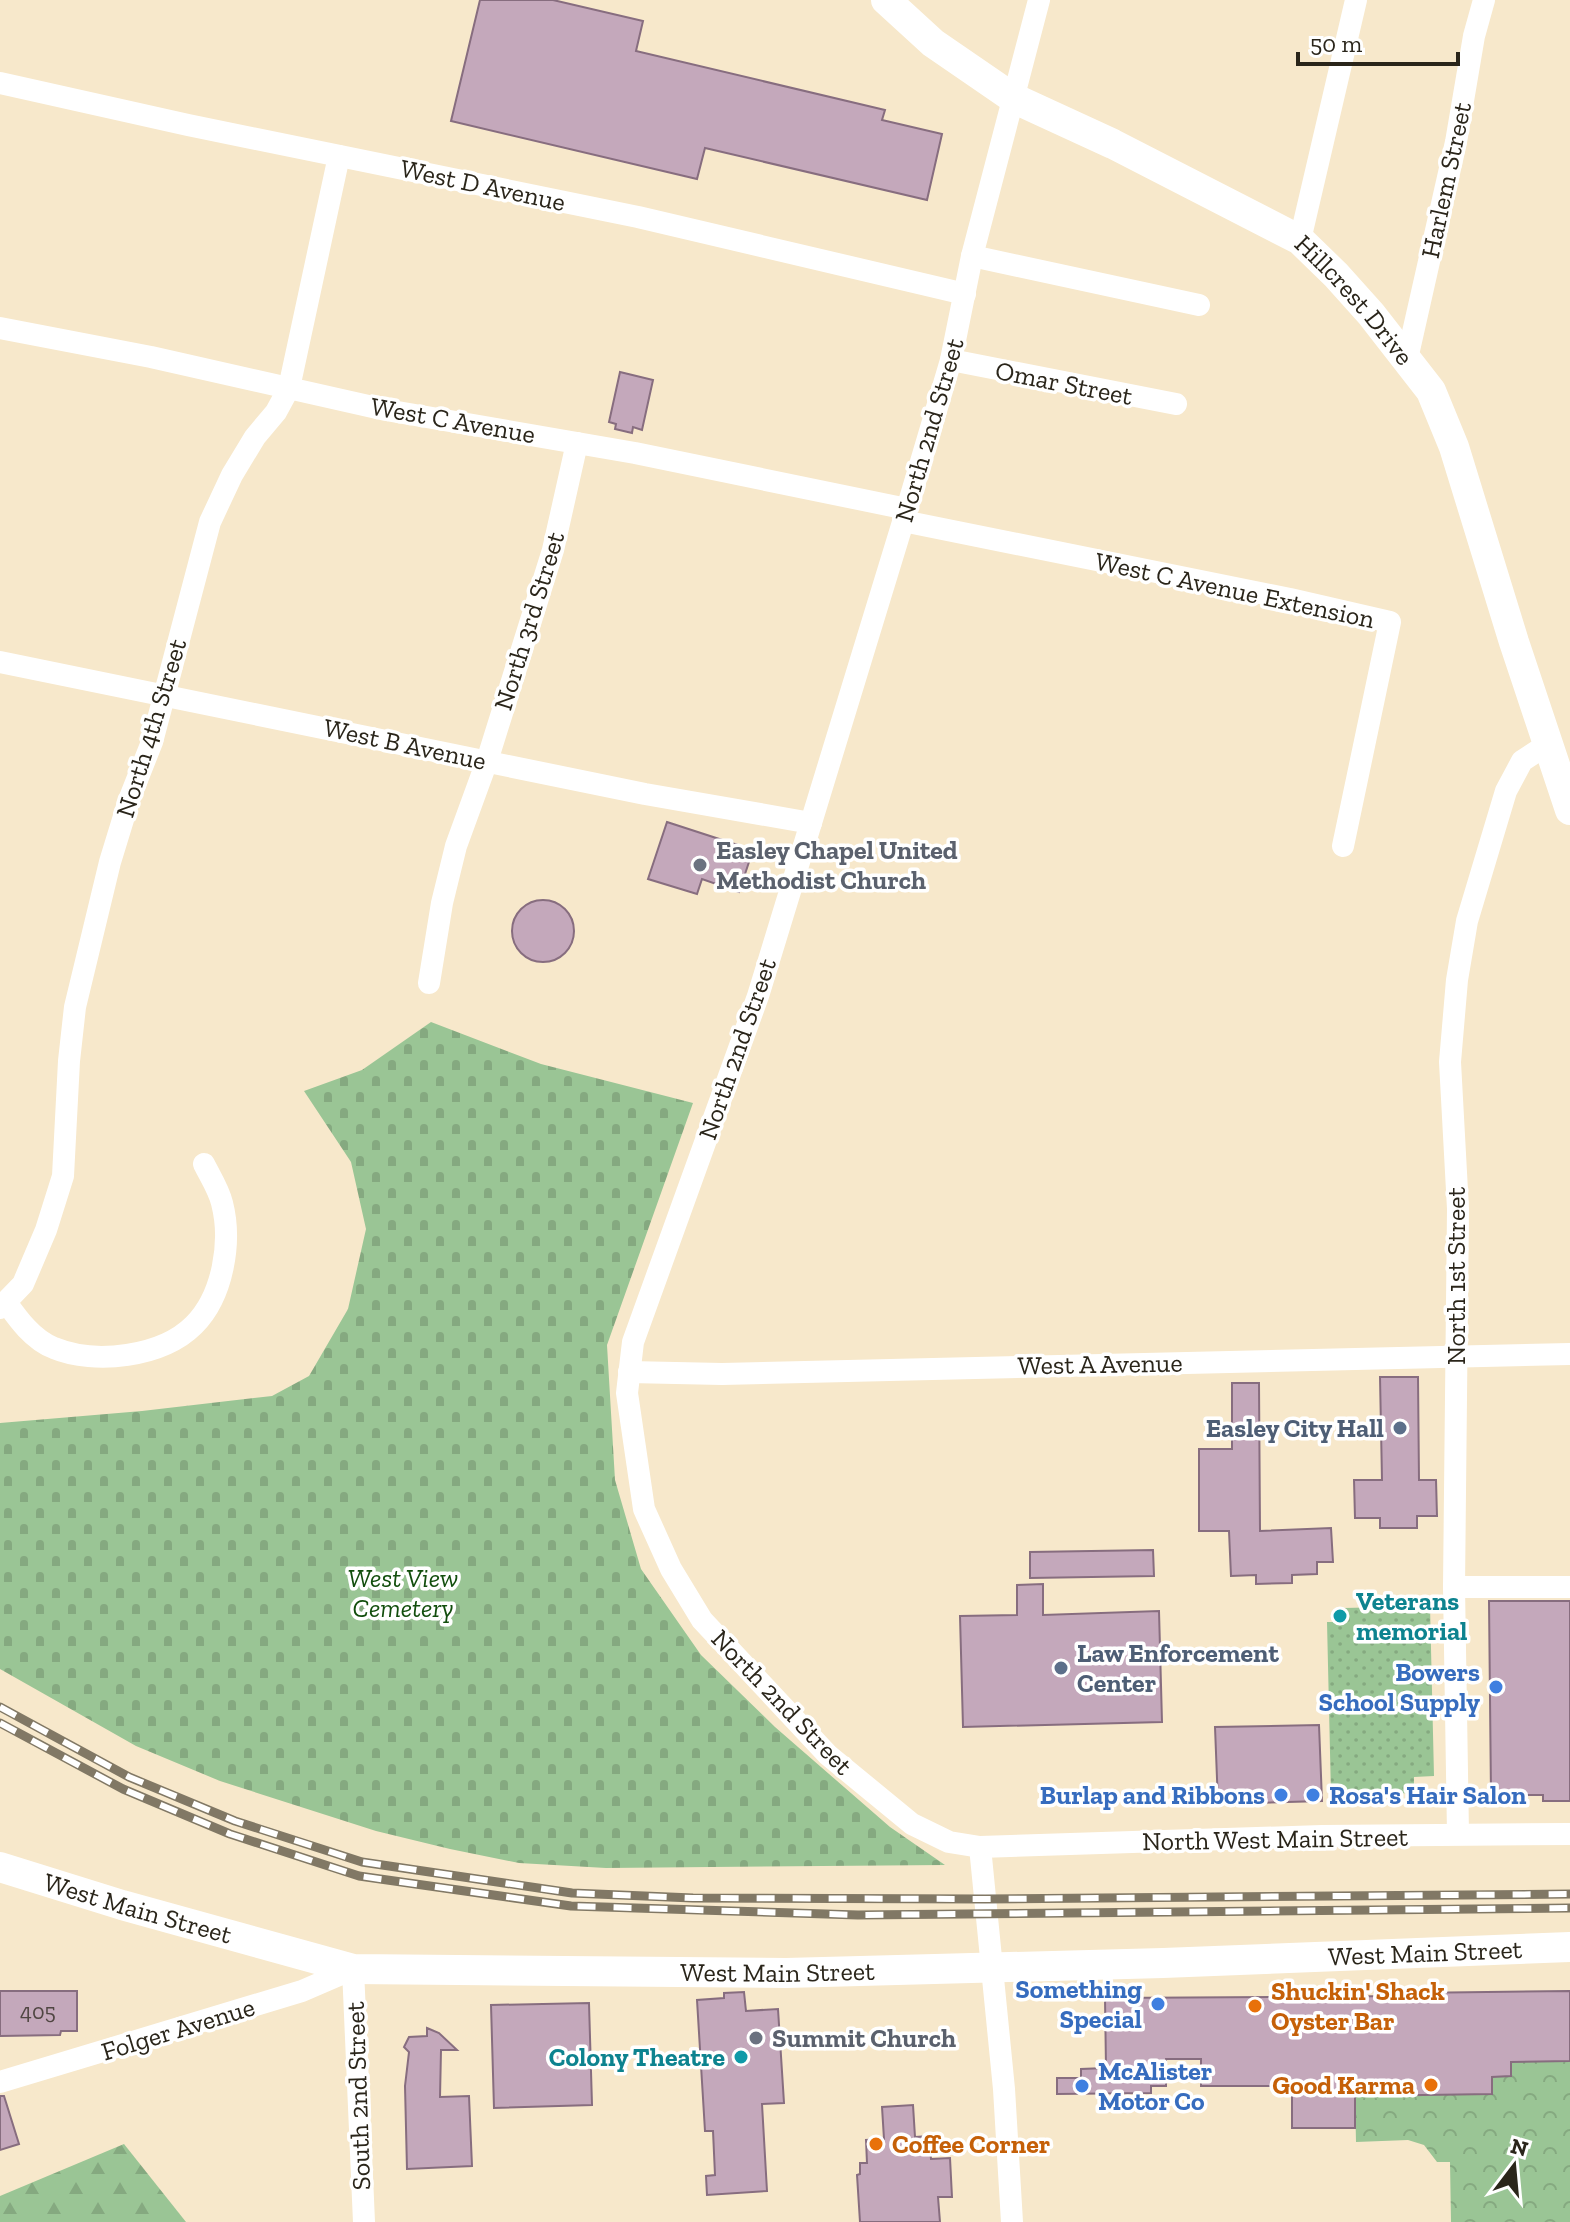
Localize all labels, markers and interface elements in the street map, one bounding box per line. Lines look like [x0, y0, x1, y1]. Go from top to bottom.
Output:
scale bar [1298, 16, 1458, 66]
text: 50 m [1310, 29, 1363, 58]
street label: Harlem Street [1414, 99, 1478, 261]
street label: West D Avenue [397, 152, 569, 218]
street label: Hillcrest Drive [1288, 228, 1421, 371]
street label: North 2nd Street [887, 334, 971, 526]
street label: Omar Street [993, 354, 1136, 412]
street label: West C Avenue [368, 390, 538, 450]
street label: North 3rd Street [487, 528, 571, 714]
street label: West C Avenue Extension [1092, 545, 1378, 635]
street label: North 4th Street [109, 634, 193, 821]
street label: West B Avenue [321, 711, 489, 777]
place label: Easley Chapel United Methodist Church [716, 834, 958, 896]
marker: Easley Chapel United Methodist Church [691, 856, 709, 874]
street label: North 2nd Street [691, 954, 783, 1144]
street label: North 1st Street [1440, 1187, 1472, 1365]
street label: West A Avenue [1017, 1347, 1183, 1381]
place label: Easley City Hall [1206, 1412, 1384, 1444]
marker: Easley City Hall [1391, 1419, 1409, 1437]
park label: West View Cemetery [348, 1562, 458, 1624]
place label: Veterans memorial [1356, 1585, 1468, 1647]
marker: Veterans memorial [1331, 1607, 1349, 1625]
street label: North 2nd Street [705, 1623, 860, 1782]
place label: Law Enforcement Center [1077, 1637, 1279, 1699]
place label: Bowers School Supply [1318, 1656, 1480, 1718]
marker: Law Enforcement Center [1052, 1659, 1070, 1677]
marker: Bowers School Supply [1487, 1678, 1505, 1696]
place label: Burlap and Ribbons [1040, 1779, 1265, 1811]
place label: Rosa's Hair Salon [1329, 1779, 1527, 1811]
marker: Burlap and Ribbons [1272, 1786, 1290, 1804]
marker: Rosa's Hair Salon [1304, 1786, 1322, 1804]
street label: North West Main Street [1142, 1821, 1409, 1857]
street label: West Main Street [40, 1866, 236, 1951]
street label: West Main Street [1328, 1933, 1523, 1972]
street label: West Main Street [680, 1955, 875, 1989]
place label: Something Special [1015, 1973, 1142, 2035]
place label: Shuckin' Shack Oyster Bar [1271, 1975, 1446, 2037]
street label: Folger Avenue [97, 1990, 259, 2068]
marker: Something Special [1149, 1995, 1167, 2013]
marker: Shuckin' Shack Oyster Bar [1246, 1997, 1264, 2015]
house number: 405 [20, 1998, 56, 2025]
street label: South 2nd Street [339, 2001, 377, 2191]
place label: Summit Church [772, 2022, 956, 2054]
marker: Summit Church [747, 2029, 765, 2047]
place label: Colony Theatre [549, 2041, 725, 2073]
marker: Colony Theatre [732, 2048, 750, 2066]
place label: McAlister Motor Co [1098, 2055, 1212, 2117]
place label: Good Karma [1272, 2069, 1415, 2101]
marker: Good Karma [1422, 2076, 1440, 2094]
marker: McAlister Motor Co [1073, 2077, 1091, 2095]
north arrow [1474, 2126, 1554, 2206]
place label: Coffee Corner [892, 2128, 1050, 2160]
text: N [1508, 2132, 1531, 2163]
marker: Coffee Corner [867, 2135, 885, 2153]

